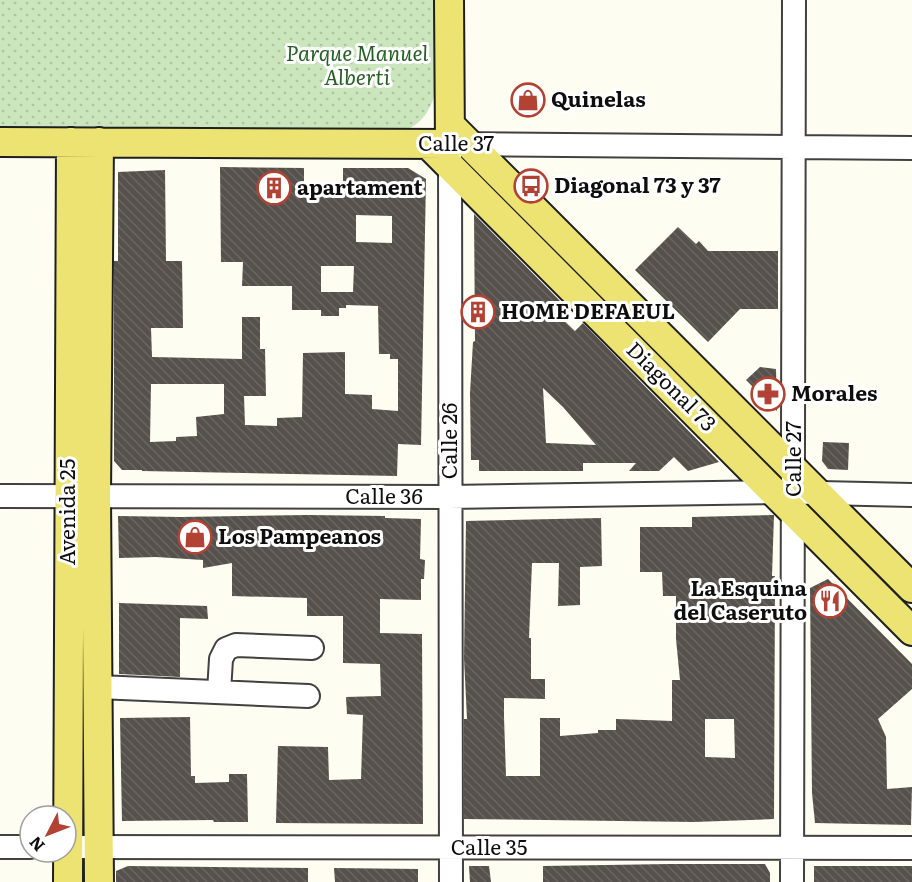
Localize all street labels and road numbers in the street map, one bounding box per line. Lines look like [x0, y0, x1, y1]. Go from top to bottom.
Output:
street label: Calle 37 [418, 126, 494, 157]
street label: Diagonal 73 [621, 333, 725, 437]
street label: Calle 26 [432, 403, 463, 479]
street label: Calle 27 [776, 421, 807, 497]
street label: Avenida 25 [50, 459, 81, 565]
street label: Calle 36 [345, 479, 423, 510]
street label: Calle 35 [451, 830, 527, 861]

